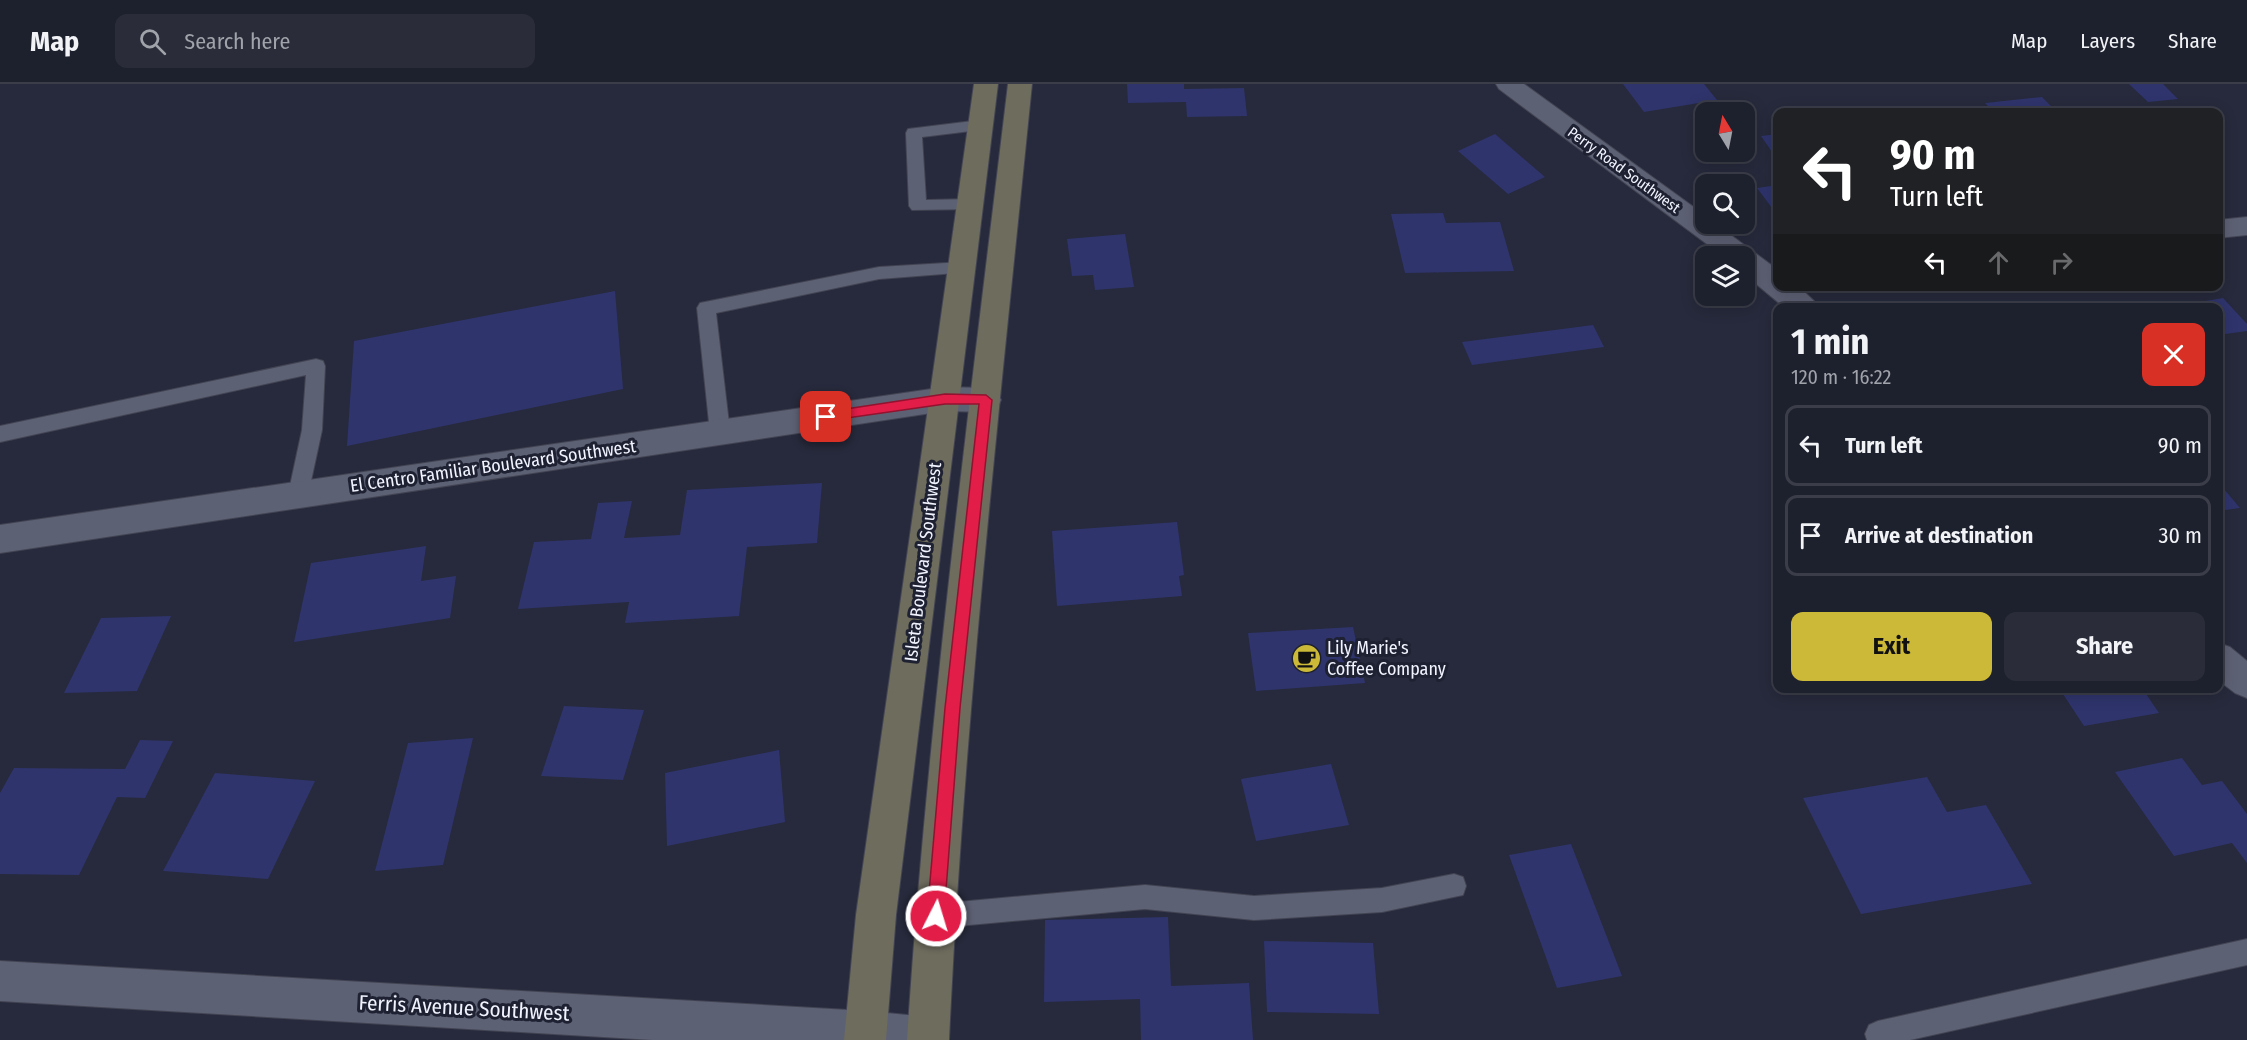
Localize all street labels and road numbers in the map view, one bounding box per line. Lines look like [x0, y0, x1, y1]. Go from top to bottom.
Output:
street label: Perry Road Southwest [1564, 123, 1684, 217]
street label: El Centro Familiar Boulevard Southwest [349, 435, 637, 497]
street label: Isleta Boulevard Southwest [900, 461, 946, 663]
street label: Ferris Avenue Southwest [358, 989, 570, 1027]

